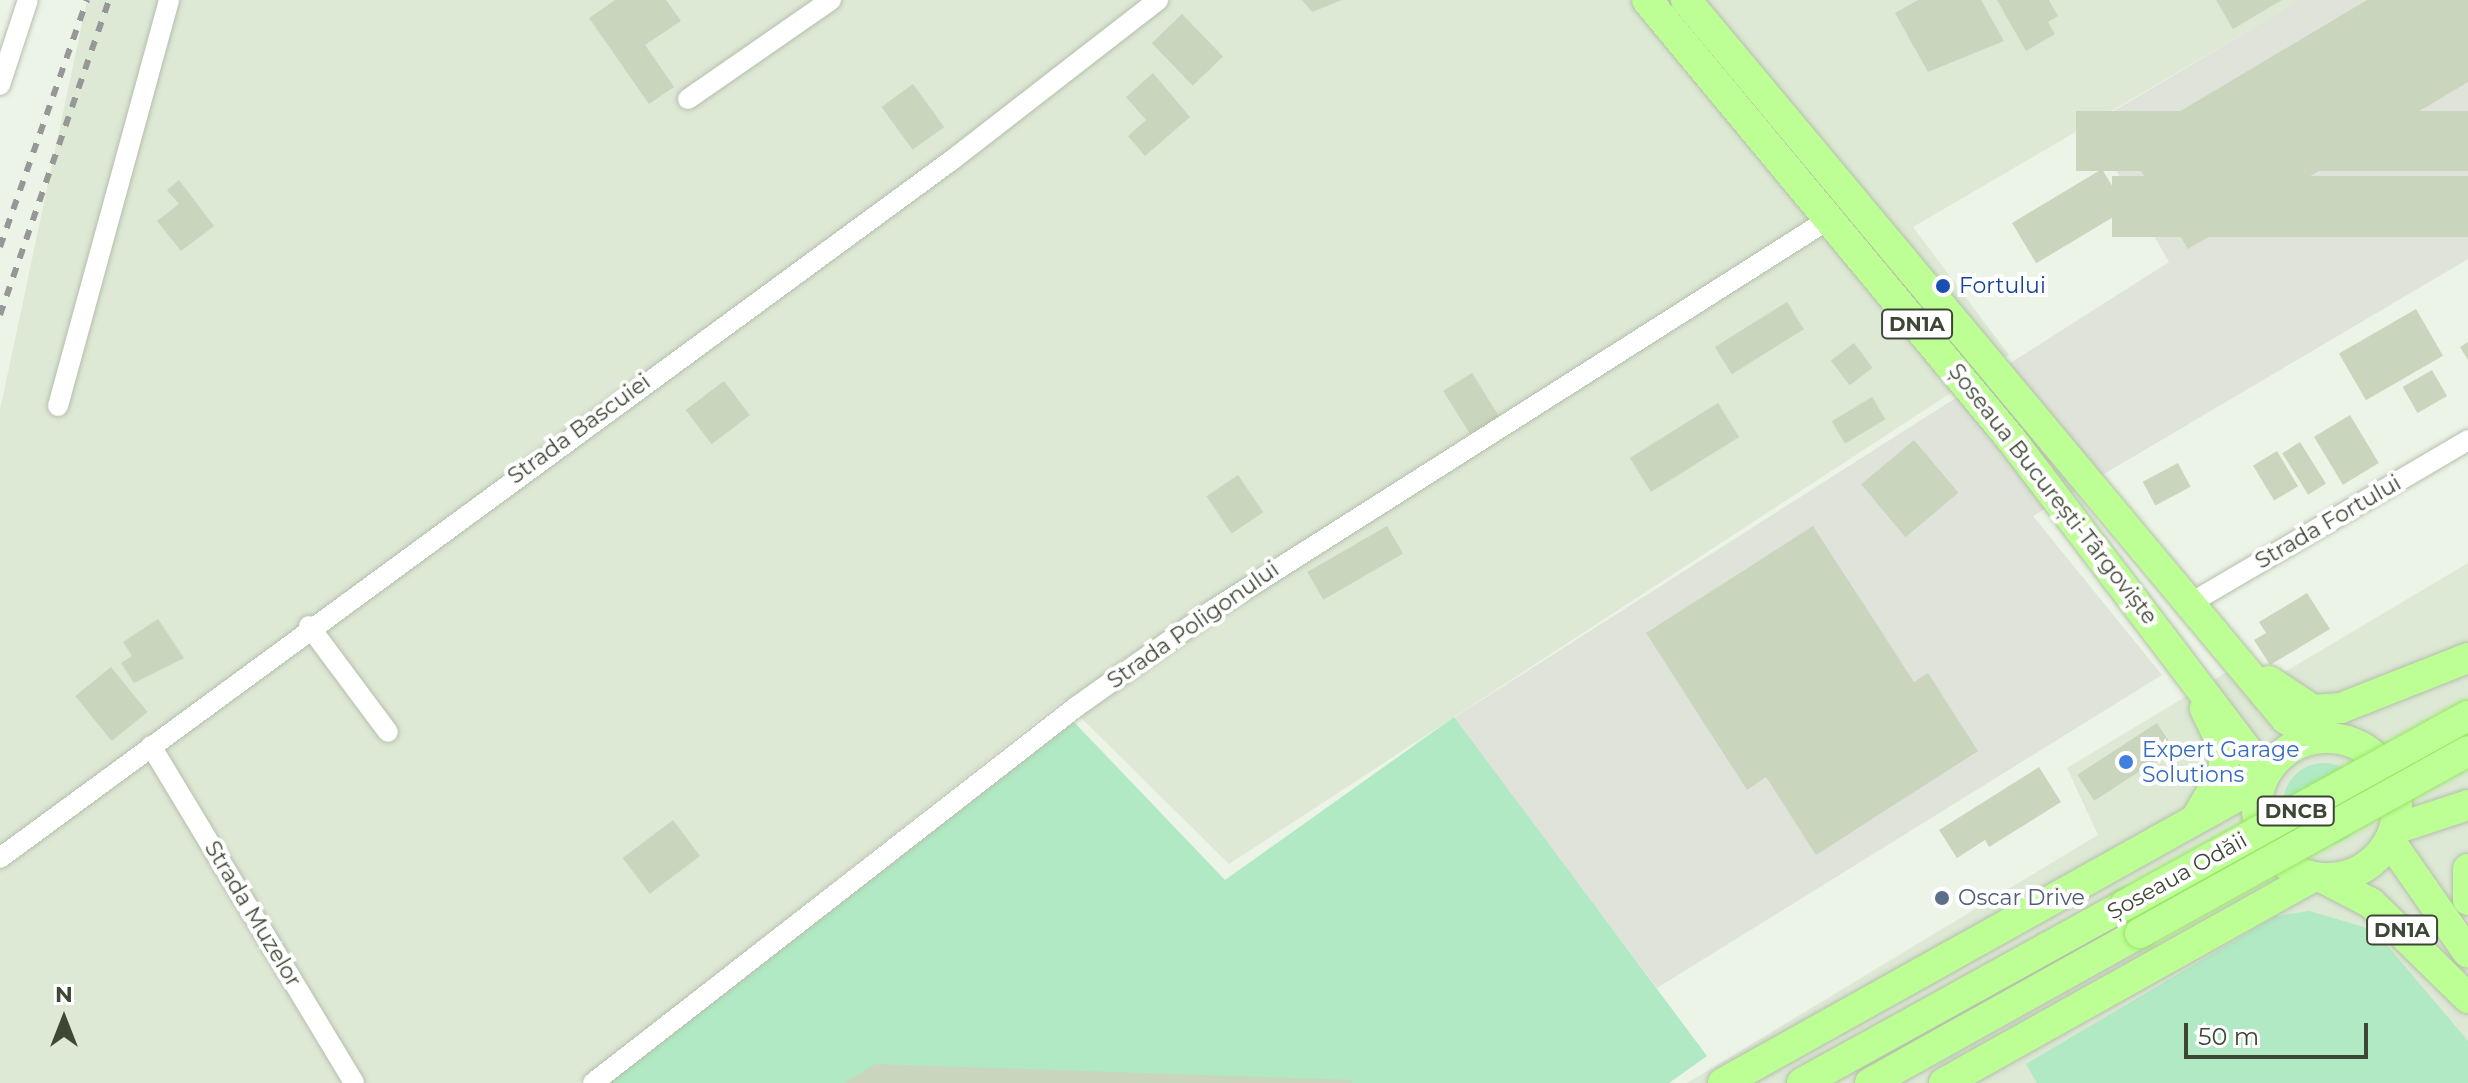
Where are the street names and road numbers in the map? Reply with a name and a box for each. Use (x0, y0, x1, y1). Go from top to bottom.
road number: DN1A (1881, 308, 1953, 340)
street label: Șoseaua București-Târgoviște (1943, 358, 2163, 630)
street label: Strada Bascuiei (503, 368, 655, 490)
street label: Strada Fortului (2250, 470, 2406, 574)
street label: Strada Poligonului (1102, 556, 1284, 694)
road number: DNCB (2256, 795, 2336, 827)
street label: Șoseaua Odăii (2103, 827, 2251, 925)
street label: Strada Muzelor (199, 836, 307, 992)
road number: DN1A (2366, 914, 2438, 946)

